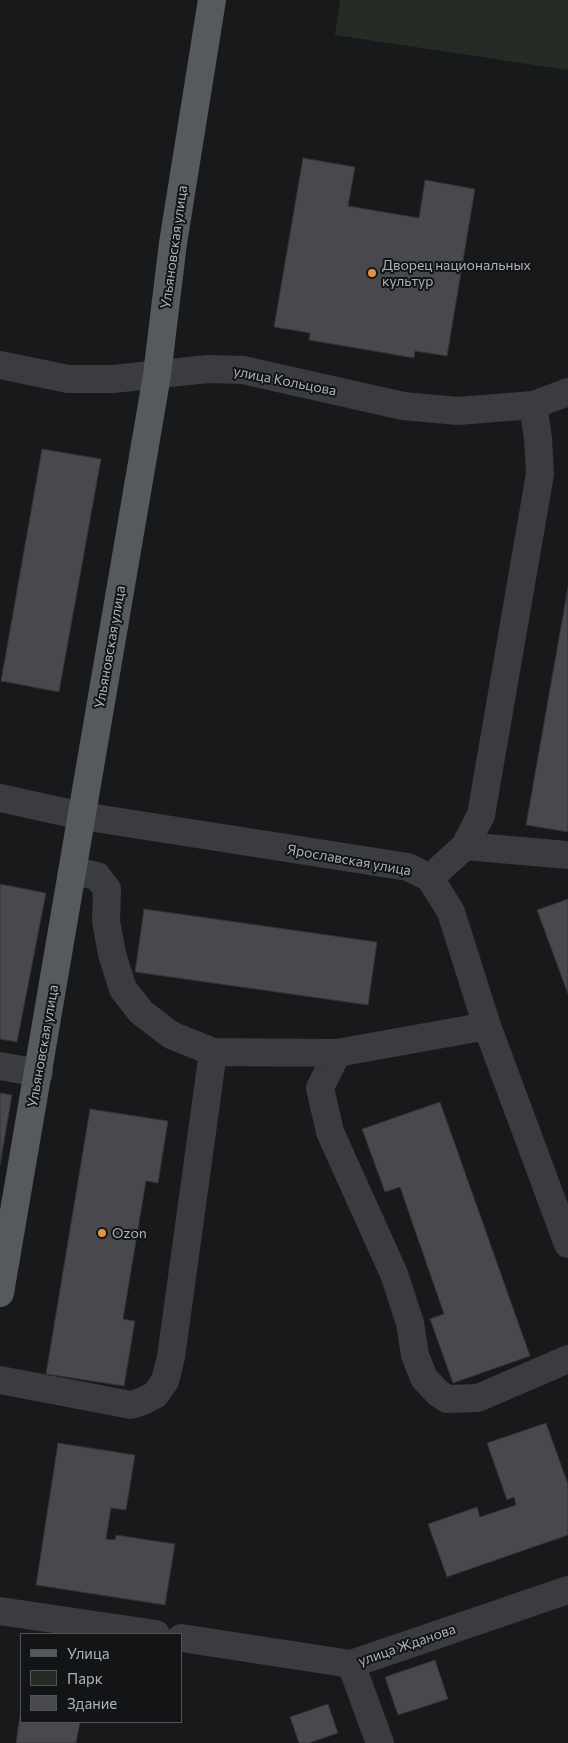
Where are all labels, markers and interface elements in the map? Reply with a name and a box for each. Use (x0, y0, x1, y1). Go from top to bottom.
street label: Ульяновская улица (157, 184, 191, 310)
place label: Дворец национальных культур (382, 257, 531, 290)
marker: Дворец национальных культур (366, 267, 378, 279)
street label: улица Кольцова (232, 363, 338, 399)
street label: Ульяновская улица (91, 584, 129, 710)
street label: Ярославская улица (286, 841, 412, 879)
street label: Ульяновская улица (24, 983, 62, 1109)
place label: Ozon (112, 1225, 147, 1241)
marker: Ozon (96, 1227, 108, 1239)
street label: улица Жданова (356, 1620, 458, 1670)
legend (20, 1633, 182, 1723)
text: Улица (67, 1644, 109, 1662)
text: Парк (67, 1669, 103, 1687)
text: Здание (67, 1694, 117, 1712)

